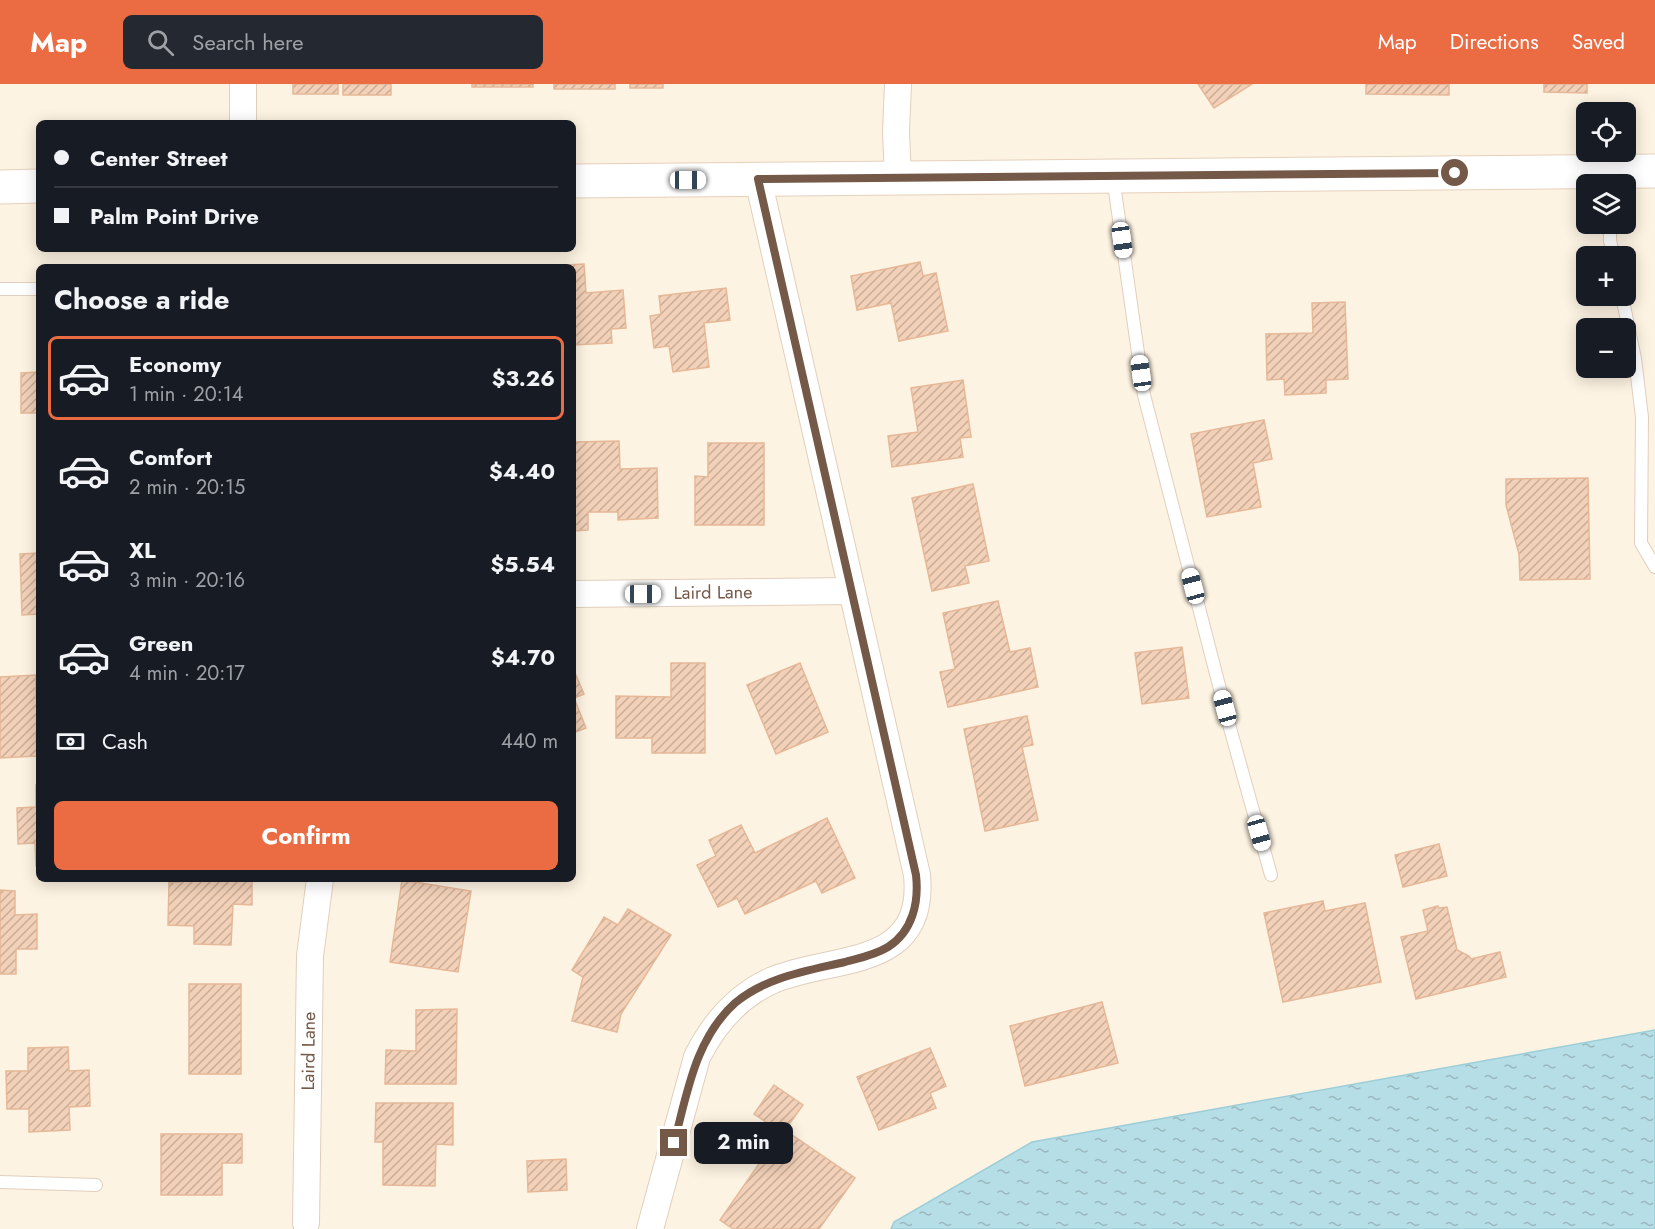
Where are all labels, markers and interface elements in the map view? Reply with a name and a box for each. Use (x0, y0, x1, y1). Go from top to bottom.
search box (123, 15, 543, 69)
text: Map (30, 22, 87, 63)
icon: search (144, 26, 177, 59)
text: Search here (192, 26, 304, 58)
text: Map (1378, 27, 1417, 57)
text: Directions (1450, 27, 1539, 57)
text: Saved (1572, 27, 1625, 57)
map controls (1576, 102, 1636, 378)
button: locate (1576, 102, 1636, 162)
text: Center Street (90, 142, 228, 174)
route start (1441, 159, 1468, 186)
car (670, 171, 706, 189)
button: layers (1576, 174, 1636, 234)
text: Palm Point Drive (90, 200, 259, 232)
car (1111, 221, 1133, 259)
button: + (1576, 246, 1636, 306)
text: Choose a ride (54, 280, 229, 319)
button: − (1576, 318, 1636, 378)
text: Economy (129, 348, 221, 380)
icon: car (57, 351, 111, 405)
car (1130, 354, 1152, 392)
text: $3.26 (492, 362, 555, 394)
text: 1 min · 20:14 (129, 380, 243, 409)
text: Comfort (129, 441, 212, 473)
icon: car (57, 444, 111, 498)
text: $4.40 (489, 455, 555, 487)
text: 2 min · 20:15 (129, 473, 245, 502)
text: XL (129, 534, 156, 566)
icon: car (57, 537, 111, 591)
text: $5.54 (490, 548, 555, 580)
text: 3 min · 20:16 (129, 566, 245, 595)
car (1180, 566, 1206, 606)
street label: Laird Lane (673, 579, 753, 606)
car (625, 585, 661, 603)
text: Green (129, 627, 193, 659)
icon: car (57, 630, 111, 684)
text: $4.70 (491, 641, 555, 673)
text: 4 min · 20:17 (129, 659, 245, 688)
car (1212, 688, 1238, 728)
icon: cash (54, 725, 87, 758)
text: Cash (102, 725, 148, 757)
text: 440 m (501, 727, 558, 756)
button: Confirm (54, 801, 558, 870)
car (1245, 813, 1273, 853)
street label: Laird Lane (295, 1011, 322, 1091)
callout: 2 min (695, 1122, 794, 1164)
text: 2 min (717, 1128, 770, 1157)
route end (660, 1129, 687, 1156)

